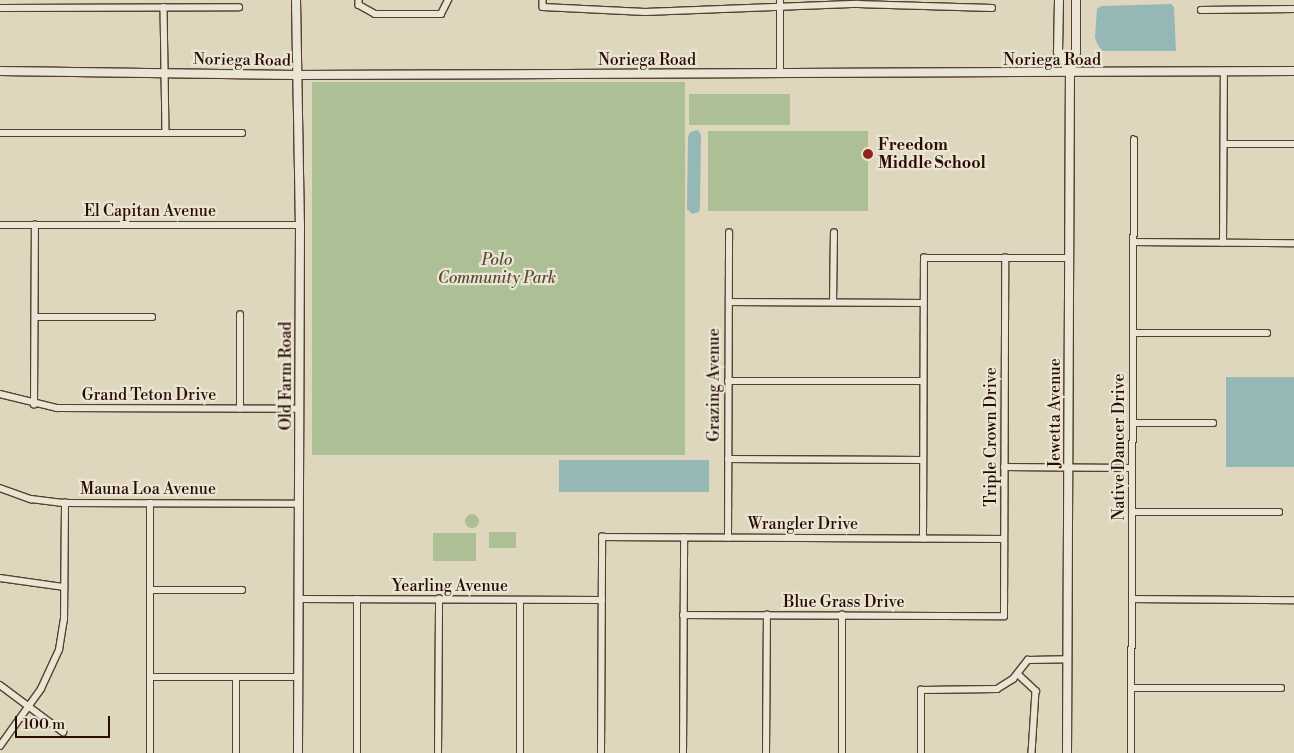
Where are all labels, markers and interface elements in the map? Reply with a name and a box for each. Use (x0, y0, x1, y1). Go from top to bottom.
street label: Noriega Road (193, 50, 291, 70)
street label: Noriega Road (598, 50, 696, 70)
street label: Noriega Road (1003, 50, 1101, 70)
place label: Freedom Middle School (878, 135, 986, 173)
marker: Freedom Middle School (862, 148, 874, 160)
street label: El Capitan Avenue (84, 201, 216, 221)
park label: Polo Community Park (438, 250, 556, 288)
street label: Old Farm Road (276, 322, 296, 430)
street label: Grazing Avenue (704, 328, 724, 442)
street label: Jewetta Avenue (1045, 358, 1065, 468)
street label: Triple Crown Drive (981, 367, 1001, 507)
street label: Native Dancer Drive (1109, 374, 1129, 520)
street label: Grand Teton Drive (82, 385, 216, 405)
street label: Mauna Loa Avenue (80, 479, 216, 499)
street label: Wrangler Drive (748, 514, 858, 534)
street label: Yearling Avenue (392, 576, 508, 596)
street label: Blue Grass Drive (783, 592, 905, 612)
scale bar (18, 706, 112, 738)
text: 100 m (23, 715, 65, 734)

